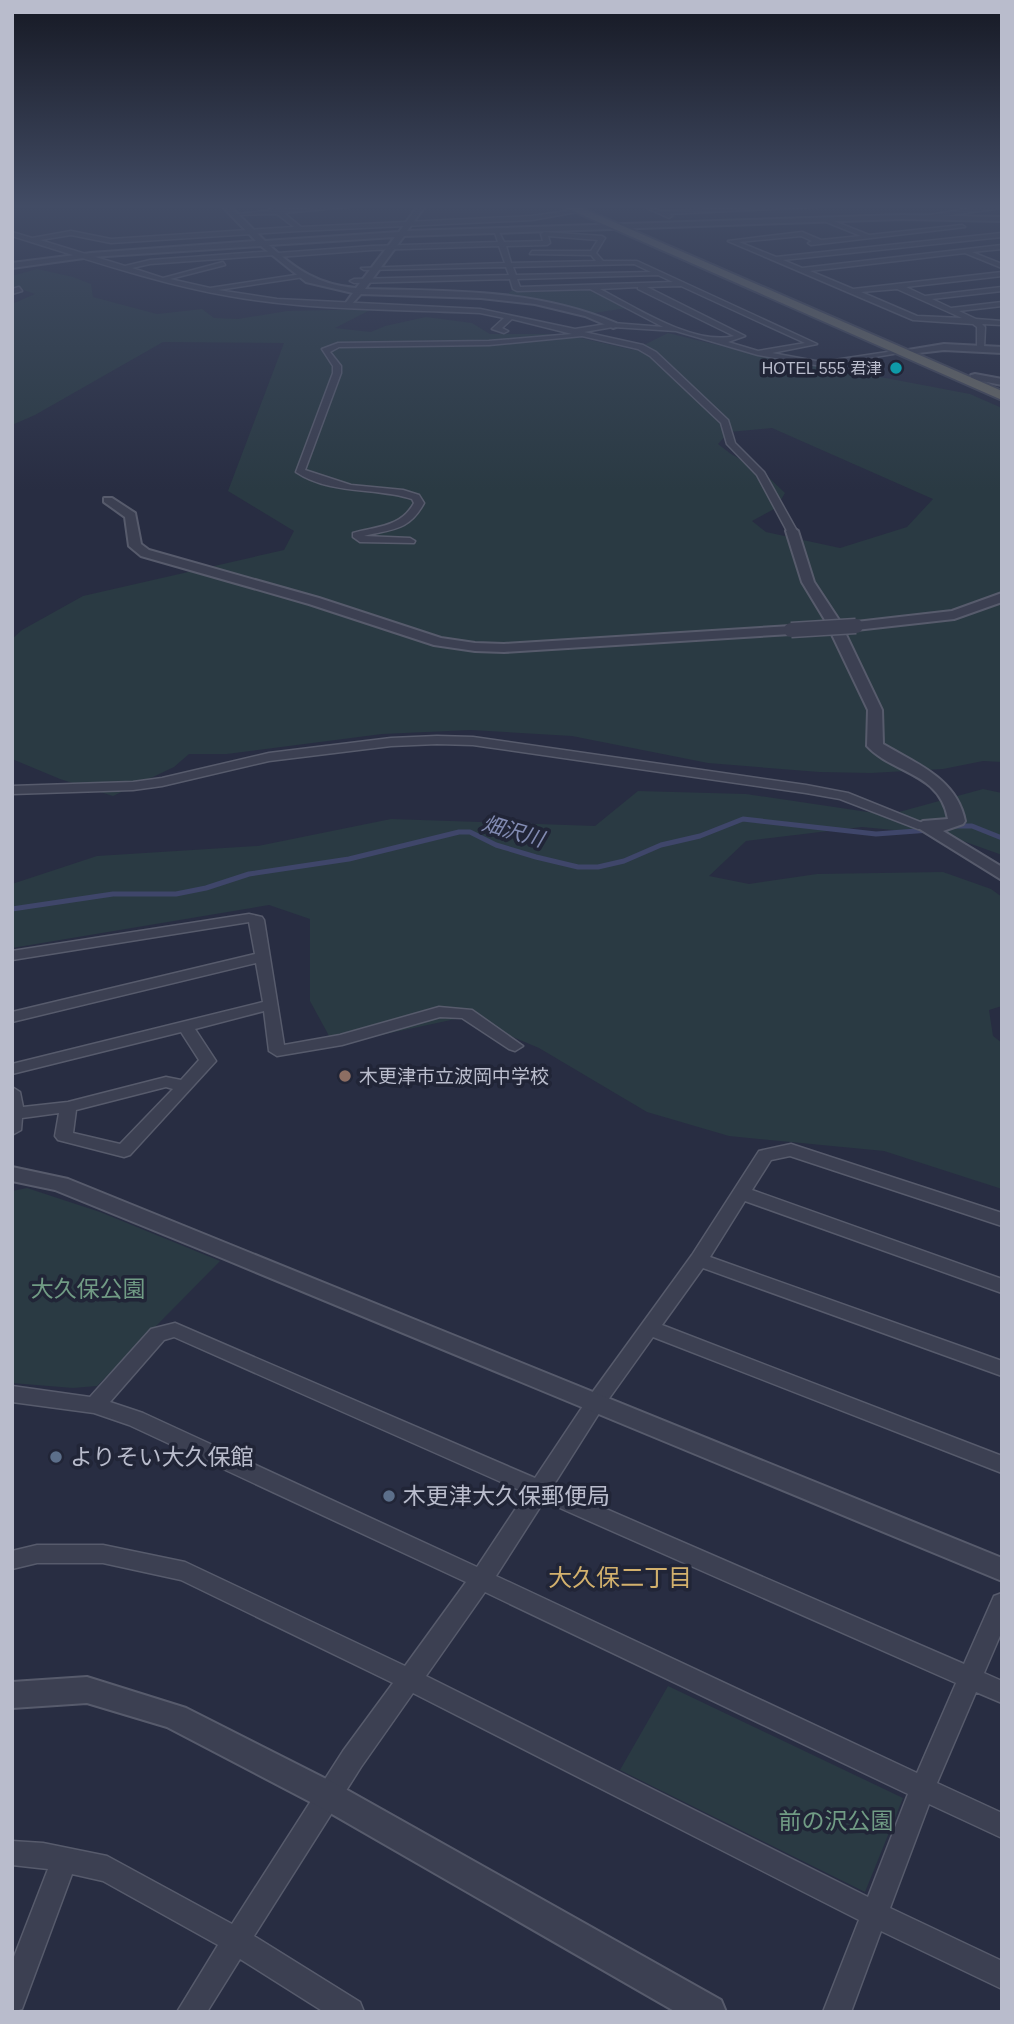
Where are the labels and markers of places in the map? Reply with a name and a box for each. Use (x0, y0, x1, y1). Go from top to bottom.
place label: HOTEL 555 君津 (762, 360, 882, 377)
marker: HOTEL 555 君津 (888, 360, 904, 376)
place label: 木更津市立波岡中学校 (359, 1066, 549, 1087)
marker: 木更津市立波岡中学校 (337, 1068, 353, 1084)
place label: よりそい大久保館 (70, 1444, 254, 1470)
marker: よりそい大久保館 (48, 1449, 64, 1465)
place label: 木更津大久保郵便局 (403, 1483, 610, 1509)
marker: 木更津大久保郵便局 (381, 1488, 397, 1504)

